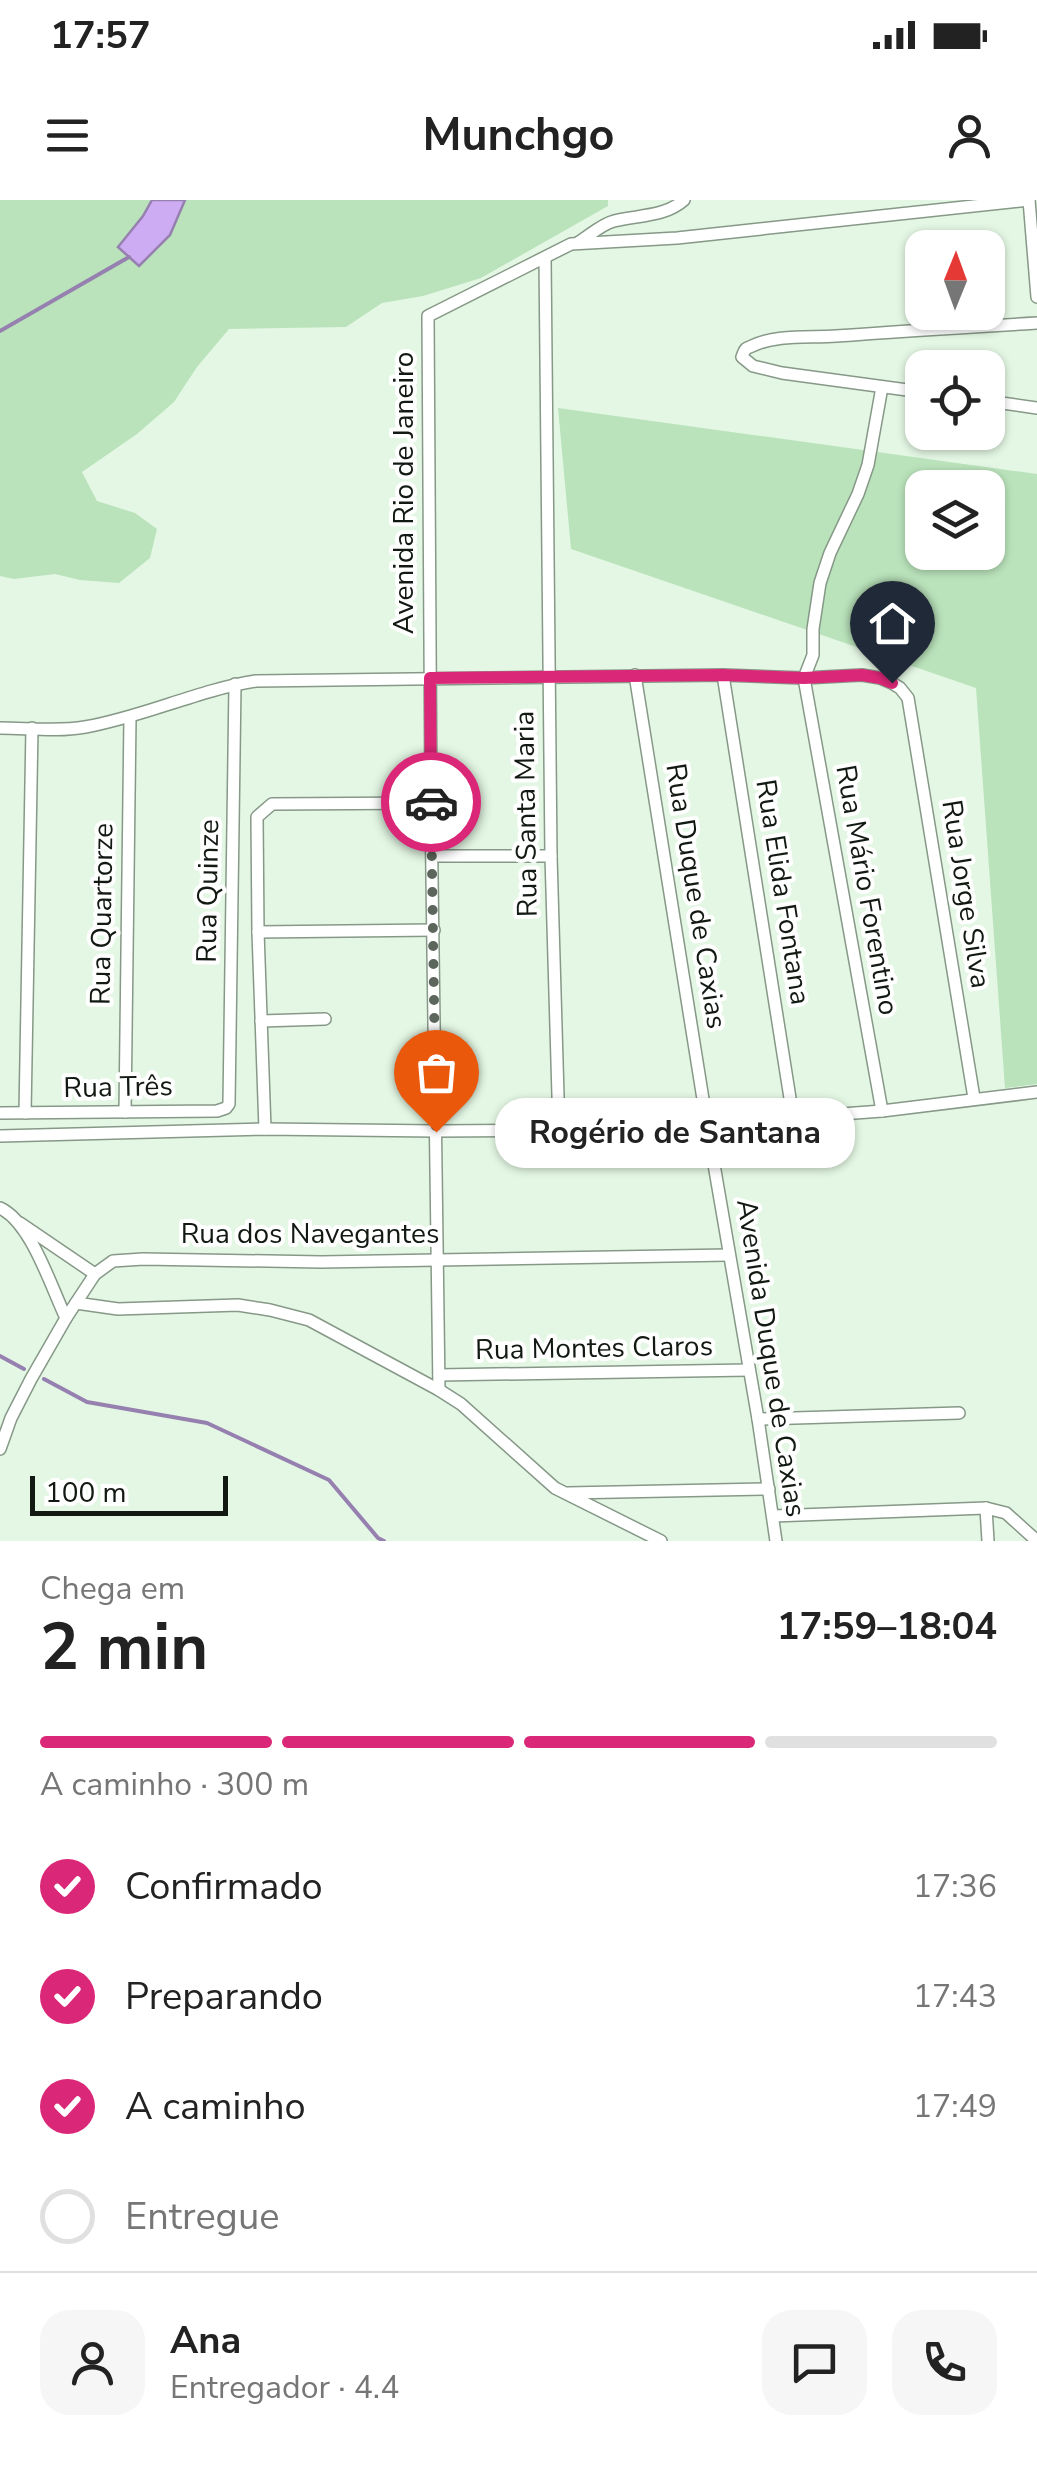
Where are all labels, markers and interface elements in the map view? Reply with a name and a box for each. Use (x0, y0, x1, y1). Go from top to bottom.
text: 17:57 (50, 10, 151, 61)
text: Munchgo (422, 105, 615, 166)
icon: menu (40, 108, 95, 163)
icon: person (942, 108, 997, 163)
north arrow (905, 230, 1005, 330)
map controls (905, 230, 1005, 570)
button: locate (905, 350, 1005, 450)
street label: Avenida Rio de Janeiro (385, 352, 423, 634)
button: layers (905, 470, 1005, 570)
pin (850, 581, 935, 684)
icon: home (865, 596, 920, 651)
street label: Rua Santa Maria (505, 710, 547, 918)
courier (381, 752, 481, 852)
street label: Rua Duque de Caxias (656, 761, 736, 1031)
street label: Rua Mário Forentino (826, 762, 908, 1018)
icon: car (404, 775, 459, 830)
street label: Rua Elida Fontana (746, 777, 820, 1007)
street label: Rua Jorge Silva (932, 797, 1000, 991)
street label: Rua Quinze (188, 819, 228, 963)
street label: Rua Quartorze (81, 823, 123, 1005)
pin (394, 1030, 479, 1133)
icon: bag (409, 1045, 464, 1100)
street label: Rua Três (63, 1067, 173, 1107)
callout: Rogério de Santana (496, 1097, 856, 1167)
text: Rogério de Santana (529, 1111, 821, 1154)
street label: Avenida Duque de Caxias (727, 1196, 815, 1520)
street label: Rua dos Navegantes (181, 1215, 439, 1253)
street label: Rua Montes Claros (475, 1327, 713, 1369)
scale bar (30, 1471, 228, 1516)
text: 100 m (45, 1474, 127, 1512)
text: Chega em (40, 1567, 185, 1610)
text: 17:59–18:04 (777, 1601, 997, 1652)
text: 2 min (40, 1603, 208, 1692)
text: A caminho · 300 m (40, 1763, 309, 1806)
icon: check (40, 1859, 95, 1914)
text: Confirmado (125, 1861, 323, 1912)
text: 17:36 (913, 1865, 997, 1908)
icon: check (40, 1969, 95, 2024)
text: Preparando (125, 1971, 323, 2022)
text: 17:43 (913, 1975, 997, 2018)
icon: check (40, 2079, 95, 2134)
text: A caminho (125, 2081, 306, 2132)
text: 17:49 (913, 2085, 997, 2128)
text: Entregue (125, 2191, 279, 2242)
button: person (40, 2310, 145, 2415)
button: chat (762, 2310, 867, 2415)
button: phone (892, 2310, 997, 2415)
text: Ana (170, 2315, 241, 2366)
text: Entregador · 4.4 (170, 2366, 399, 2409)

